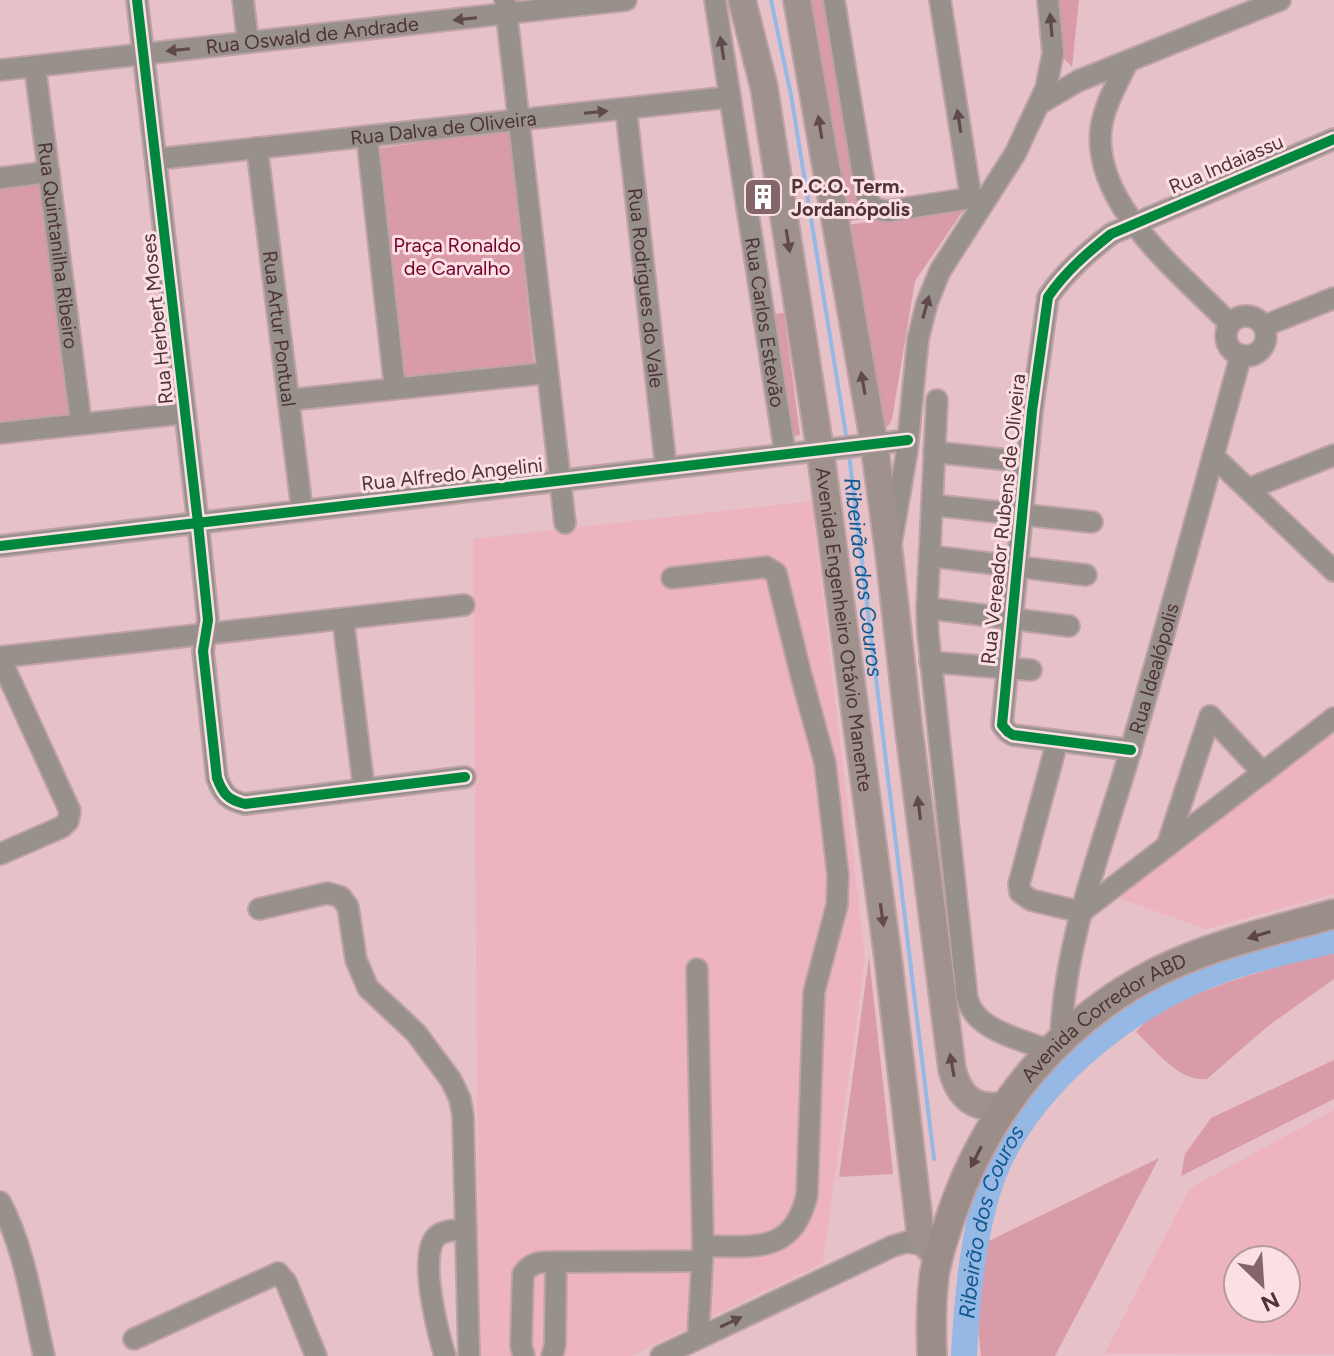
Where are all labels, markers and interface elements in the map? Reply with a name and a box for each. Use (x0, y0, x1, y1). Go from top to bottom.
street label: Rua Oswald de Andrade (204, 11, 420, 59)
one-way arrow (452, 12, 477, 25)
one-way arrow (1044, 12, 1057, 37)
one-way arrow (716, 36, 728, 61)
one-way arrow (166, 43, 191, 56)
one-way arrow (584, 105, 609, 118)
street label: Rua Dalva de Oliveira (349, 106, 538, 150)
one-way arrow (952, 108, 965, 133)
one-way arrow (813, 114, 826, 139)
street label: Rua Indaiassu (1165, 129, 1287, 199)
street label: Rua Quintanilha Ribeiro (33, 141, 83, 350)
place label: P.C.O. Term. Jordanópolis (791, 174, 910, 221)
building icon: P.C.O. Term. Jordanópolis (742, 176, 784, 218)
street label: Rua Rodrigues do Vale (623, 187, 669, 389)
one-way arrow (782, 229, 795, 254)
street label: Rua Herbert Moses (136, 232, 178, 406)
park label: Praça Ronaldo de Carvalho (393, 233, 521, 280)
street label: Rua Carlos Estevão (740, 235, 790, 409)
street label: Rua Artur Pontual (258, 249, 301, 408)
one-way arrow (920, 295, 933, 319)
one-way arrow (857, 371, 869, 396)
street label: Rua Vereador Rubens de Oliveira (976, 372, 1030, 666)
street label: Rua Alfredo Angelini (360, 453, 544, 495)
street label: Avenida Engenheiro Otávio Manente (811, 465, 878, 793)
water label: Ribeirão dos Couros (838, 476, 889, 678)
street label: Rua Idealópolis (1124, 600, 1184, 737)
one-way arrow (912, 795, 925, 820)
one-way arrow (876, 903, 889, 928)
one-way arrow (1247, 929, 1271, 942)
street label: Avenida Corredor ABD (1016, 948, 1190, 1087)
one-way arrow (945, 1053, 958, 1078)
water label: Ribeirão dos Couros (953, 1120, 1030, 1320)
one-way arrow (969, 1145, 983, 1168)
north arrow (1222, 1244, 1302, 1324)
text: N (1257, 1286, 1284, 1318)
one-way arrow (720, 1315, 743, 1329)

